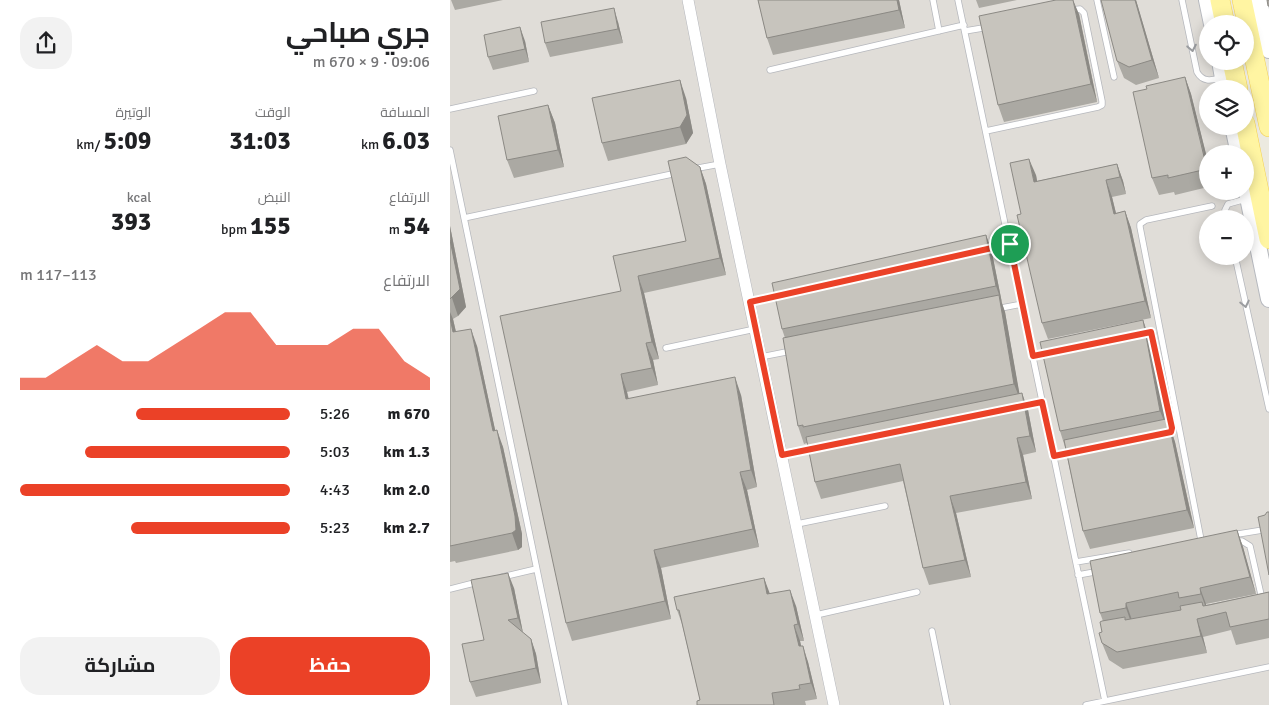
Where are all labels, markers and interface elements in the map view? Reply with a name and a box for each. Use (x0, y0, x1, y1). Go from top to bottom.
map controls (1199, 15, 1254, 265)
button: locate (1199, 15, 1254, 70)
text: جري صباحي (286, 16, 430, 50)
button: share (20, 17, 72, 69)
one-way arrow (1186, 43, 1196, 52)
text: 09:06 · 9 × 670 m (313, 52, 430, 72)
button: layers (1199, 80, 1254, 135)
text: الوتيرة (115, 104, 151, 121)
text: الوقت (255, 104, 291, 121)
text: المسافة (380, 104, 430, 121)
text: 5:09 (103, 125, 151, 156)
text: 31:03 (229, 125, 291, 156)
text: 6.03 (382, 125, 430, 156)
text: /km (76, 136, 103, 153)
text: km (361, 136, 382, 153)
button: + (1199, 145, 1254, 200)
text: kcal (127, 189, 151, 206)
text: النبض (258, 189, 291, 206)
text: الارتفاع (389, 189, 430, 206)
text: 393 (111, 206, 151, 237)
text: 155 (250, 210, 291, 241)
text: 54 (403, 210, 430, 241)
button: − (1199, 210, 1254, 265)
text: bpm (221, 221, 250, 238)
text: m (389, 221, 403, 238)
pin (989, 223, 1031, 265)
icon: arrive (996, 230, 1024, 258)
text: 113–117 m (20, 265, 97, 285)
text: الارتفاع (383, 271, 430, 291)
one-way arrow (1239, 299, 1250, 308)
text: 5:26 (320, 404, 350, 424)
text: 670 m (388, 404, 430, 424)
text: 5:03 (320, 442, 350, 462)
text: 1.3 km (383, 442, 430, 462)
text: 4:43 (320, 480, 350, 500)
text: 2.0 km (383, 480, 430, 500)
text: 5:23 (320, 518, 350, 538)
text: 2.7 km (383, 518, 430, 538)
button: مشاركة (20, 637, 220, 695)
button: حفظ (230, 637, 430, 695)

